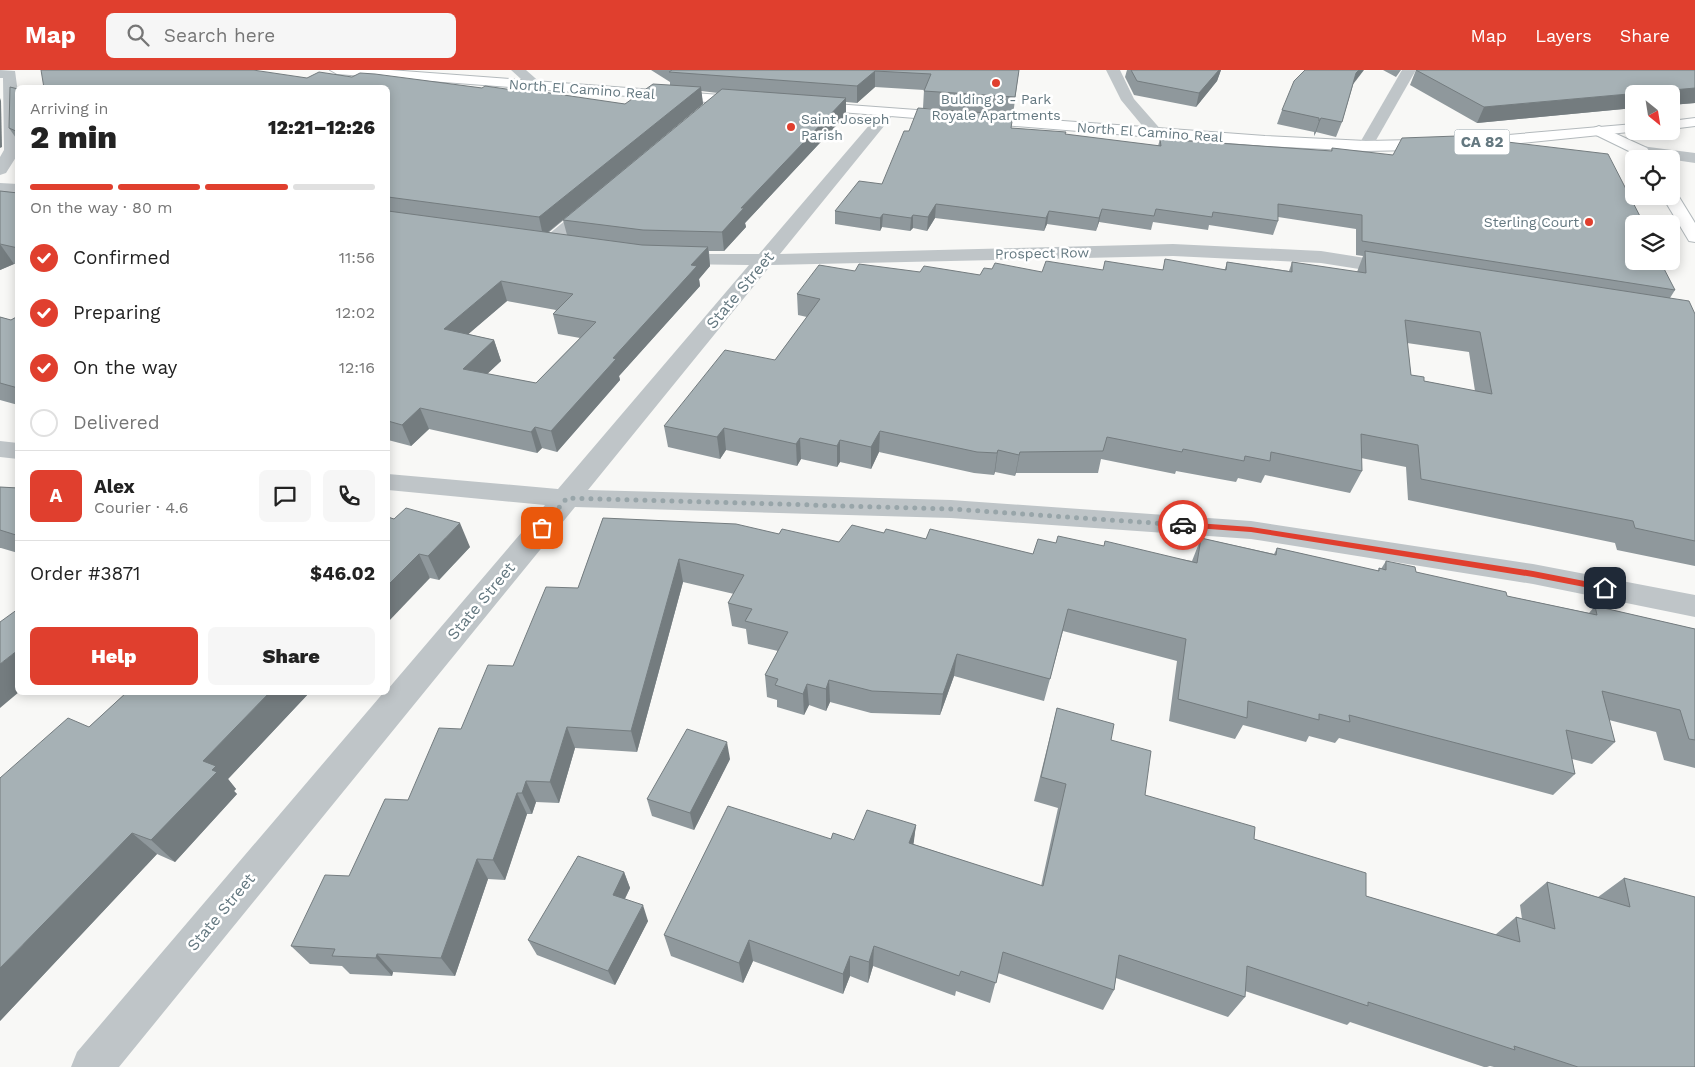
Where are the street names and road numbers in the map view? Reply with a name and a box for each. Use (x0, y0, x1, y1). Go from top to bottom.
street label: North El Camino Real (508, 76, 656, 102)
street label: North El Camino Real (1076, 119, 1224, 145)
road number: CA 82 (1454, 130, 1510, 154)
street label: Prospect Row (995, 244, 1089, 262)
street label: State Street (702, 247, 778, 333)
street label: State Street (443, 558, 519, 644)
street label: State Street (183, 869, 259, 955)

